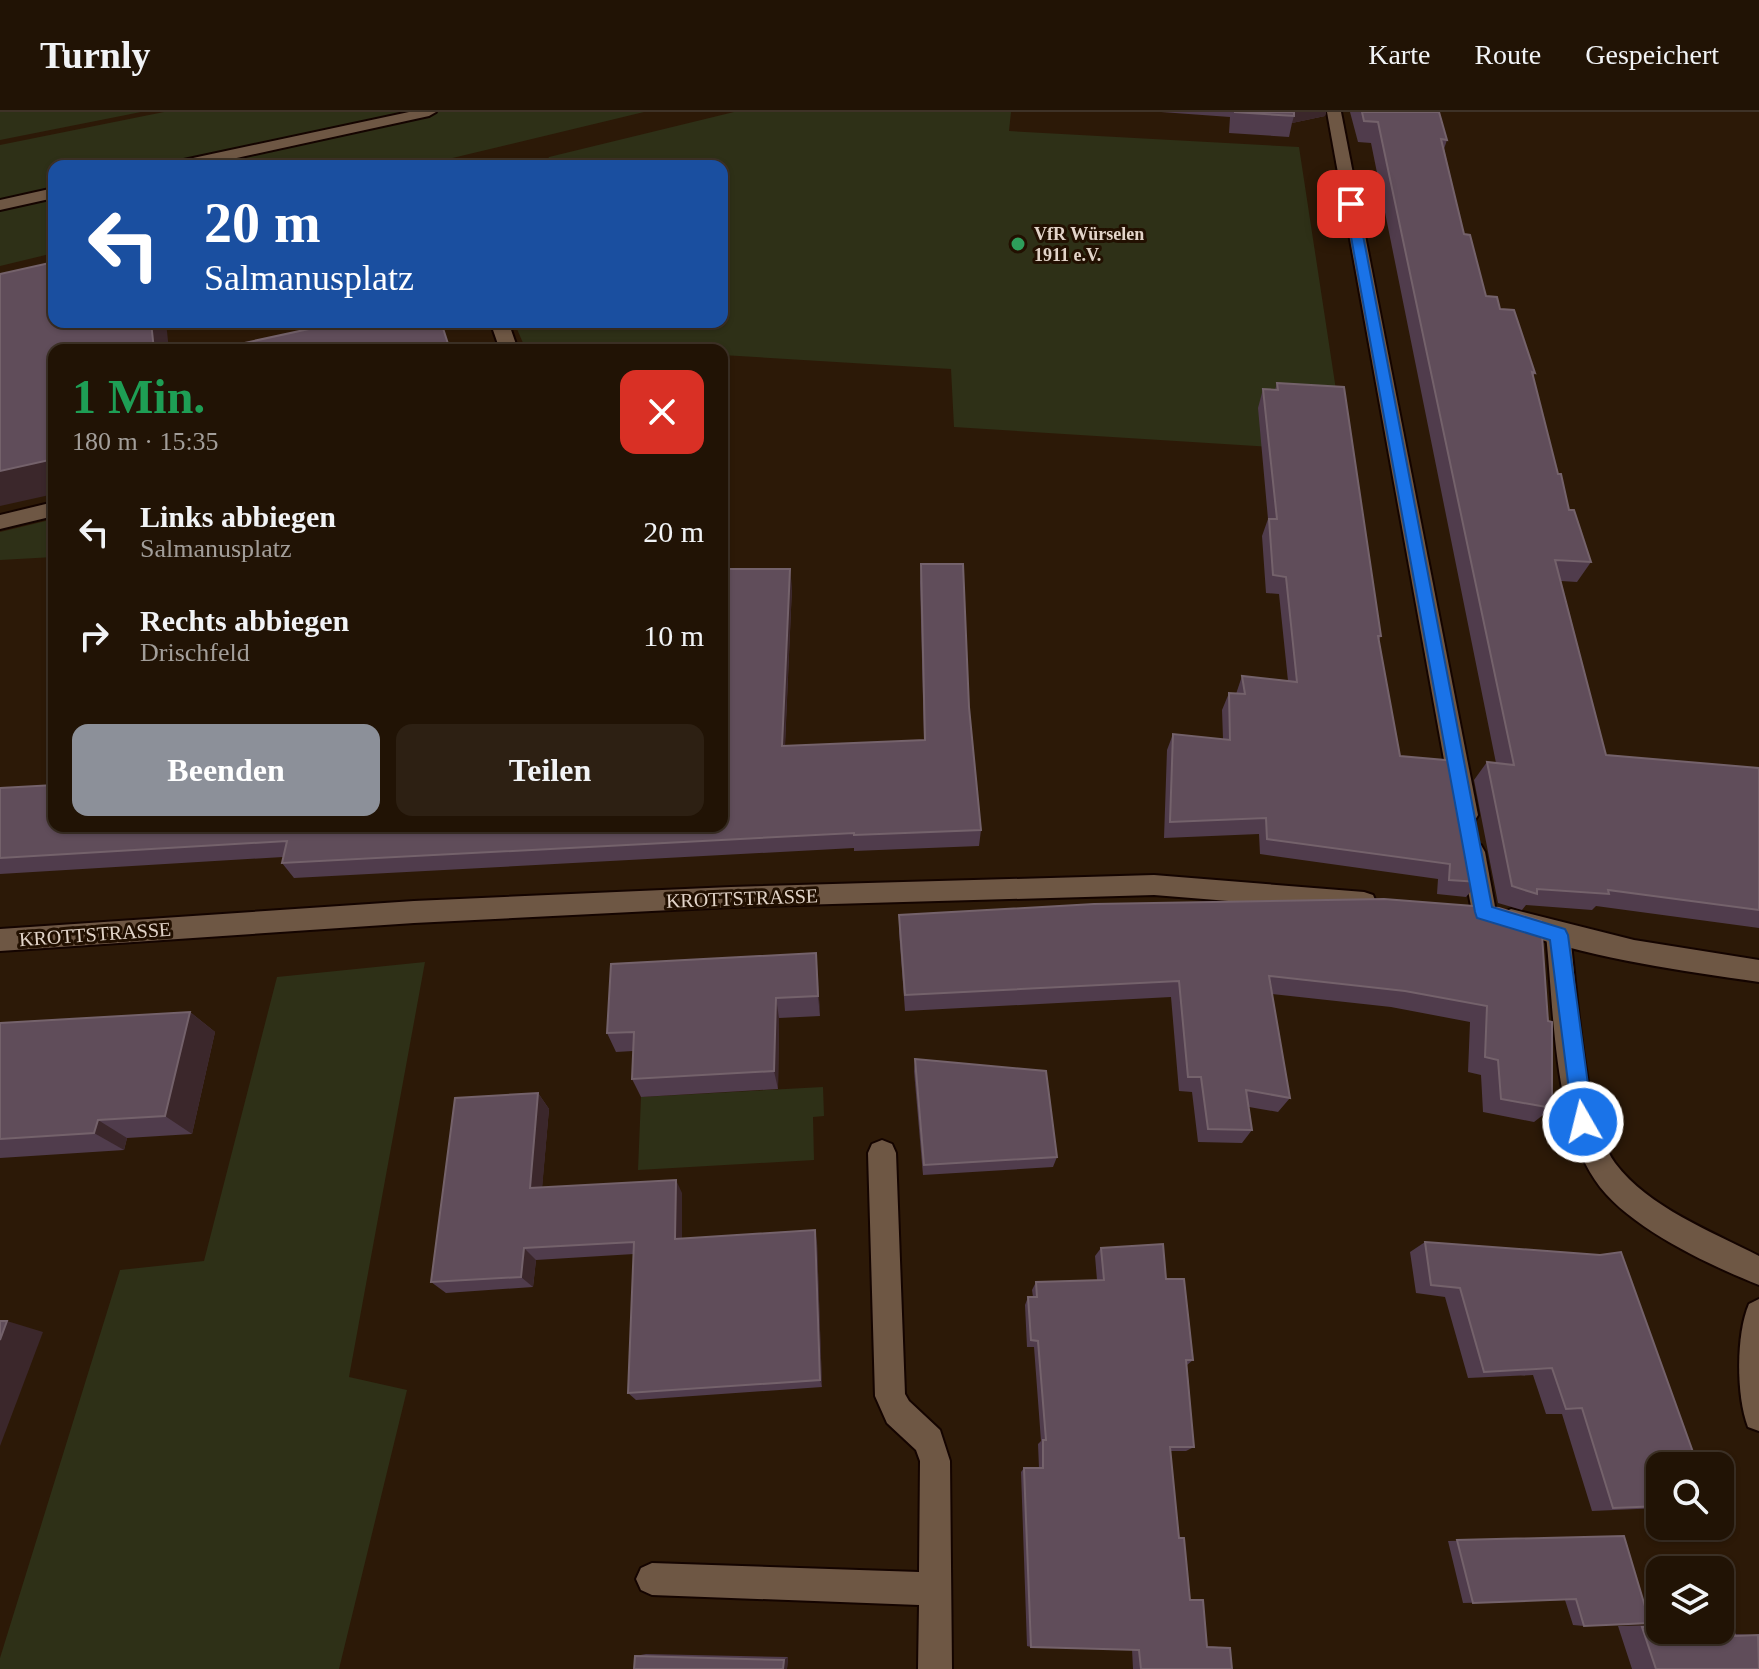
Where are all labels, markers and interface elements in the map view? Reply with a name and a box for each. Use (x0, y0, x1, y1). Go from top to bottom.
text: Turnly (40, 34, 151, 76)
text: Karte (1368, 39, 1430, 70)
text: Route (1474, 39, 1541, 70)
text: Gespeichert (1585, 39, 1719, 70)
pin (1317, 170, 1385, 238)
icon: arrive (1329, 182, 1373, 226)
icon: left (72, 192, 176, 296)
text: 20 m (204, 192, 321, 254)
place label: VfR Würselen 1911 e.V. (1034, 224, 1144, 265)
marker: VfR Würselen 1911 e.V. (1009, 235, 1027, 253)
text: Salmanusplatz (204, 258, 414, 298)
text: 1 Min. (72, 370, 205, 423)
button: close (620, 370, 704, 454)
text: 180 m · 15:35 (72, 427, 219, 456)
text: Links abbiegen (140, 500, 336, 533)
icon: left (72, 510, 116, 554)
text: 20 m (643, 515, 704, 548)
text: Salmanusplatz (140, 534, 292, 563)
text: Rechts abbiegen (140, 604, 349, 637)
icon: right (72, 614, 116, 658)
text: 10 m (643, 619, 704, 652)
text: Drischfeld (140, 638, 250, 667)
button: Beenden (72, 724, 380, 816)
button: Teilen (396, 724, 704, 816)
street label: KROTTSTRASSE (666, 884, 818, 912)
street label: KROTTSTRASSE (18, 918, 172, 950)
position arrow (1541, 1080, 1625, 1164)
map controls (1646, 1452, 1734, 1644)
button: search (1646, 1452, 1734, 1540)
button: layers (1646, 1556, 1734, 1644)

